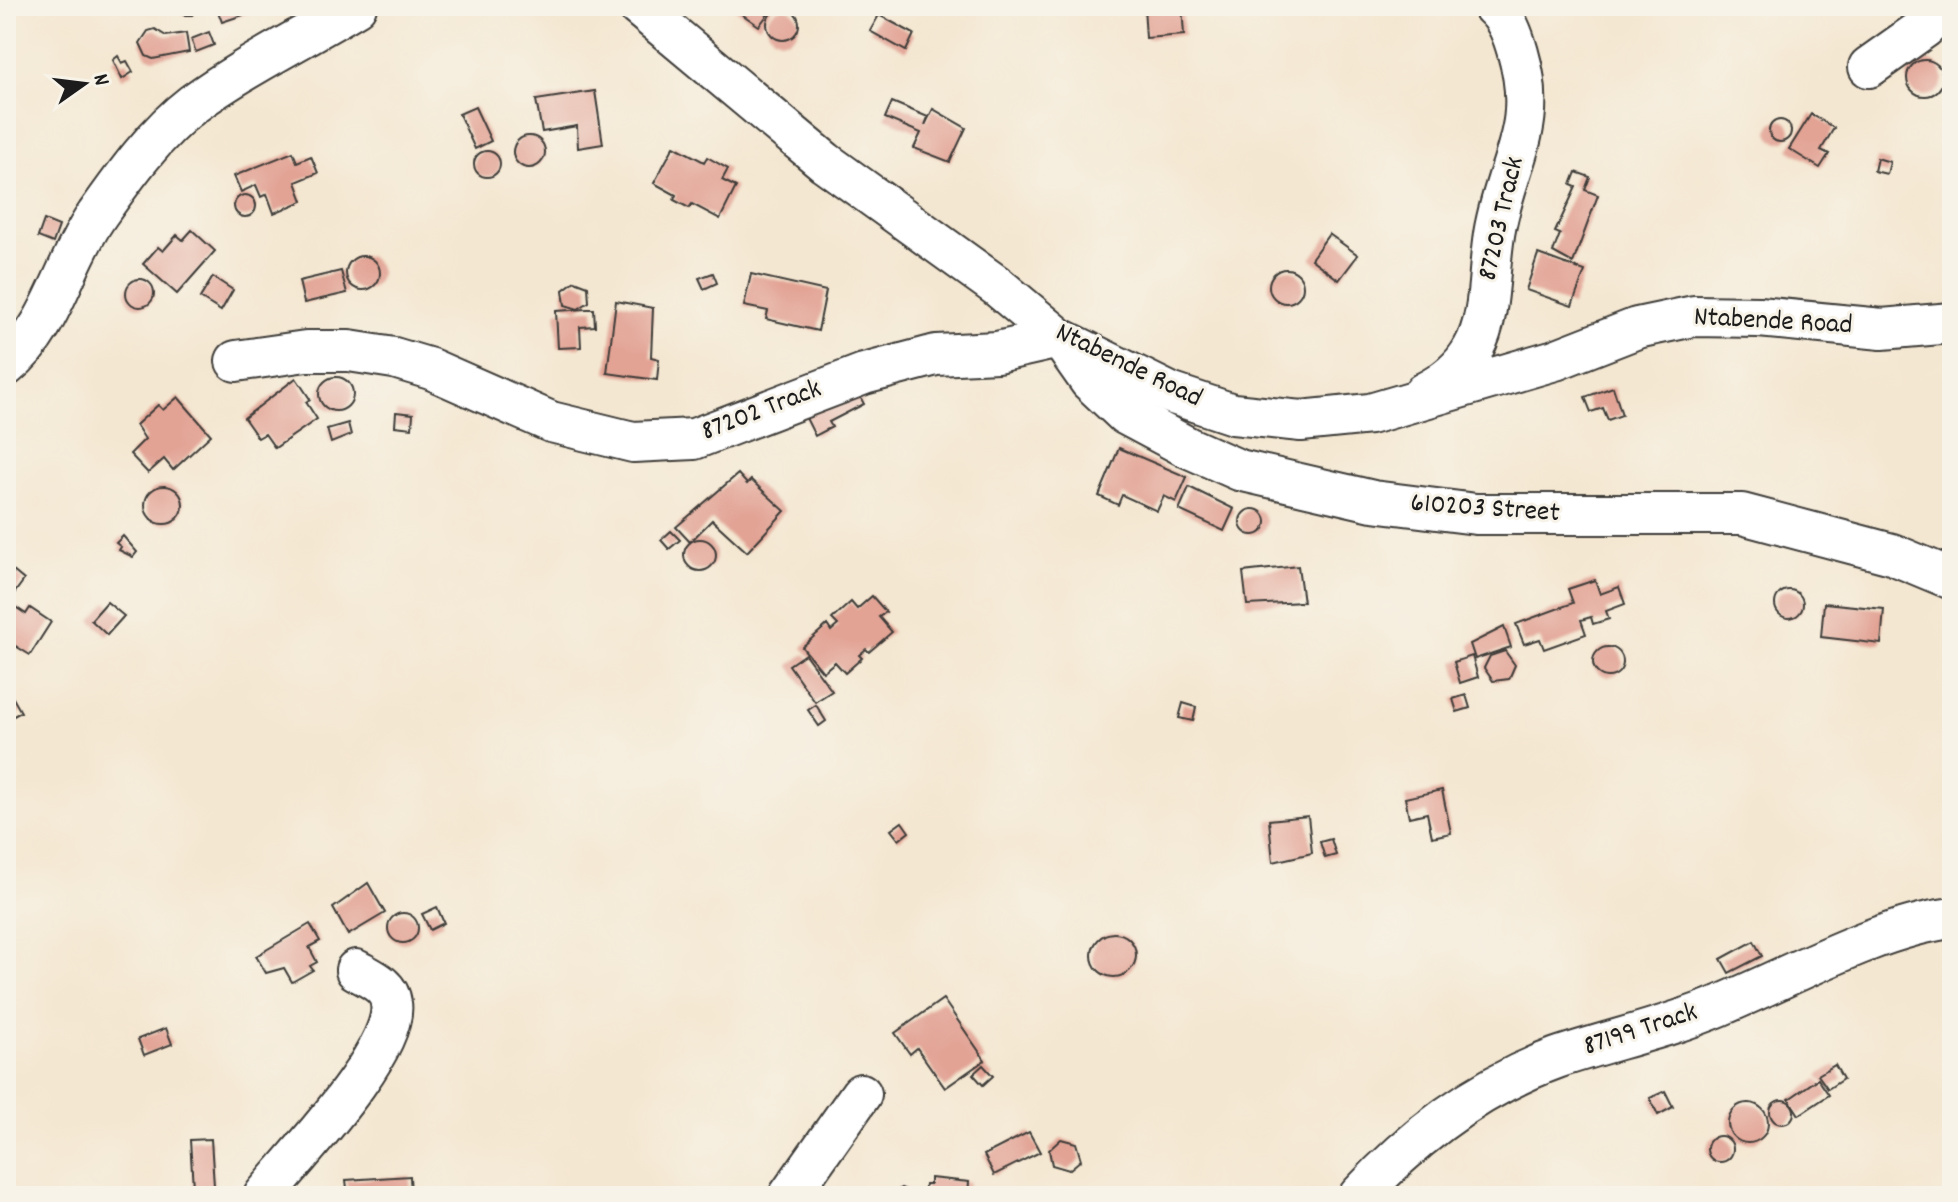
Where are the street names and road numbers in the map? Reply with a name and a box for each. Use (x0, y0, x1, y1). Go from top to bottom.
street label: 87203 Track (1469, 153, 1537, 285)
street label: Ntabende Road (1693, 299, 1853, 347)
street label: Ntabende Road (1048, 314, 1208, 420)
street label: 87202 Track (696, 371, 828, 453)
street label: 610203 Street (1409, 485, 1561, 535)
street label: 87199 Track (1579, 994, 1703, 1068)

